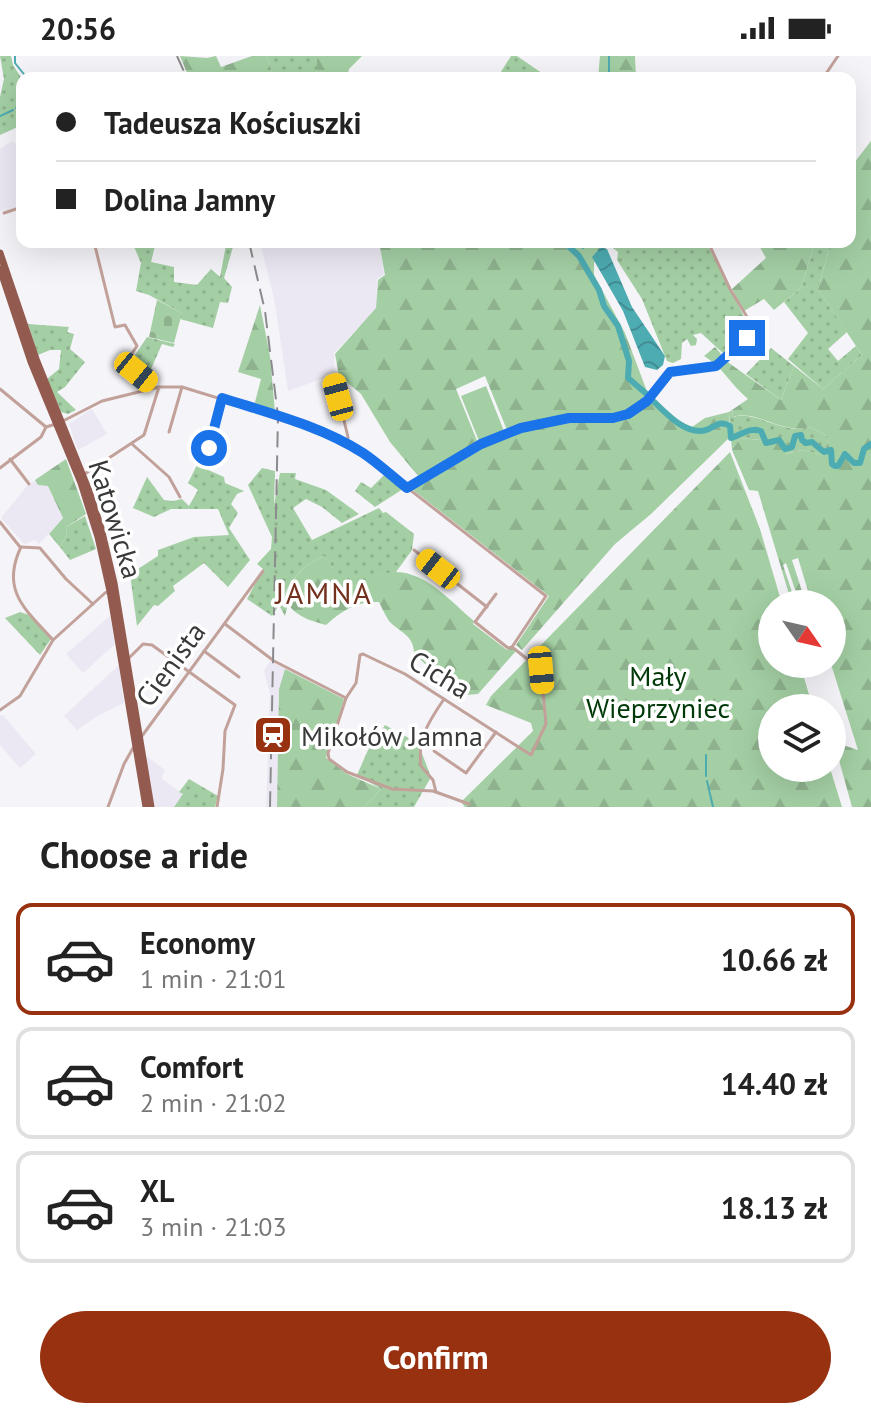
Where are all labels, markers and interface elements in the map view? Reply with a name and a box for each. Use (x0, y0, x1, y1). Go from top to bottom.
text: 20:56 (40, 9, 116, 48)
text: Tadeusza Kościuszki (104, 103, 362, 142)
text: Dolina Jamny (104, 180, 275, 219)
route end (729, 320, 765, 356)
car (110, 348, 162, 396)
car (320, 371, 356, 423)
route start (191, 430, 227, 466)
street label: Katowicka (80, 455, 152, 583)
car (412, 545, 464, 593)
district label: JAMNA (273, 573, 373, 612)
north arrow (758, 590, 846, 678)
map controls (758, 590, 846, 782)
street label: Cienista (127, 614, 213, 714)
street label: Cicha (402, 641, 478, 707)
car (527, 645, 555, 695)
park label: Mały Wieprzyniec (586, 657, 730, 726)
button: layers (758, 694, 846, 782)
station icon: Mikołów Jamna (252, 714, 294, 756)
place label: Mikołów Jamna (301, 717, 483, 754)
text: Choose a ride (40, 831, 248, 878)
icon: car (44, 923, 116, 995)
text: Economy (140, 923, 255, 962)
text: 10.66 zł (721, 940, 827, 979)
text: 1 min · 21:01 (140, 962, 287, 995)
icon: car (44, 1047, 116, 1119)
text: Comfort (140, 1047, 243, 1086)
text: 14.40 zł (721, 1064, 827, 1103)
text: 2 min · 21:02 (140, 1086, 287, 1119)
icon: car (44, 1171, 116, 1243)
text: XL (140, 1171, 174, 1210)
text: 18.13 zł (721, 1188, 827, 1227)
text: 3 min · 21:03 (140, 1210, 287, 1243)
button: Confirm (40, 1311, 831, 1403)

